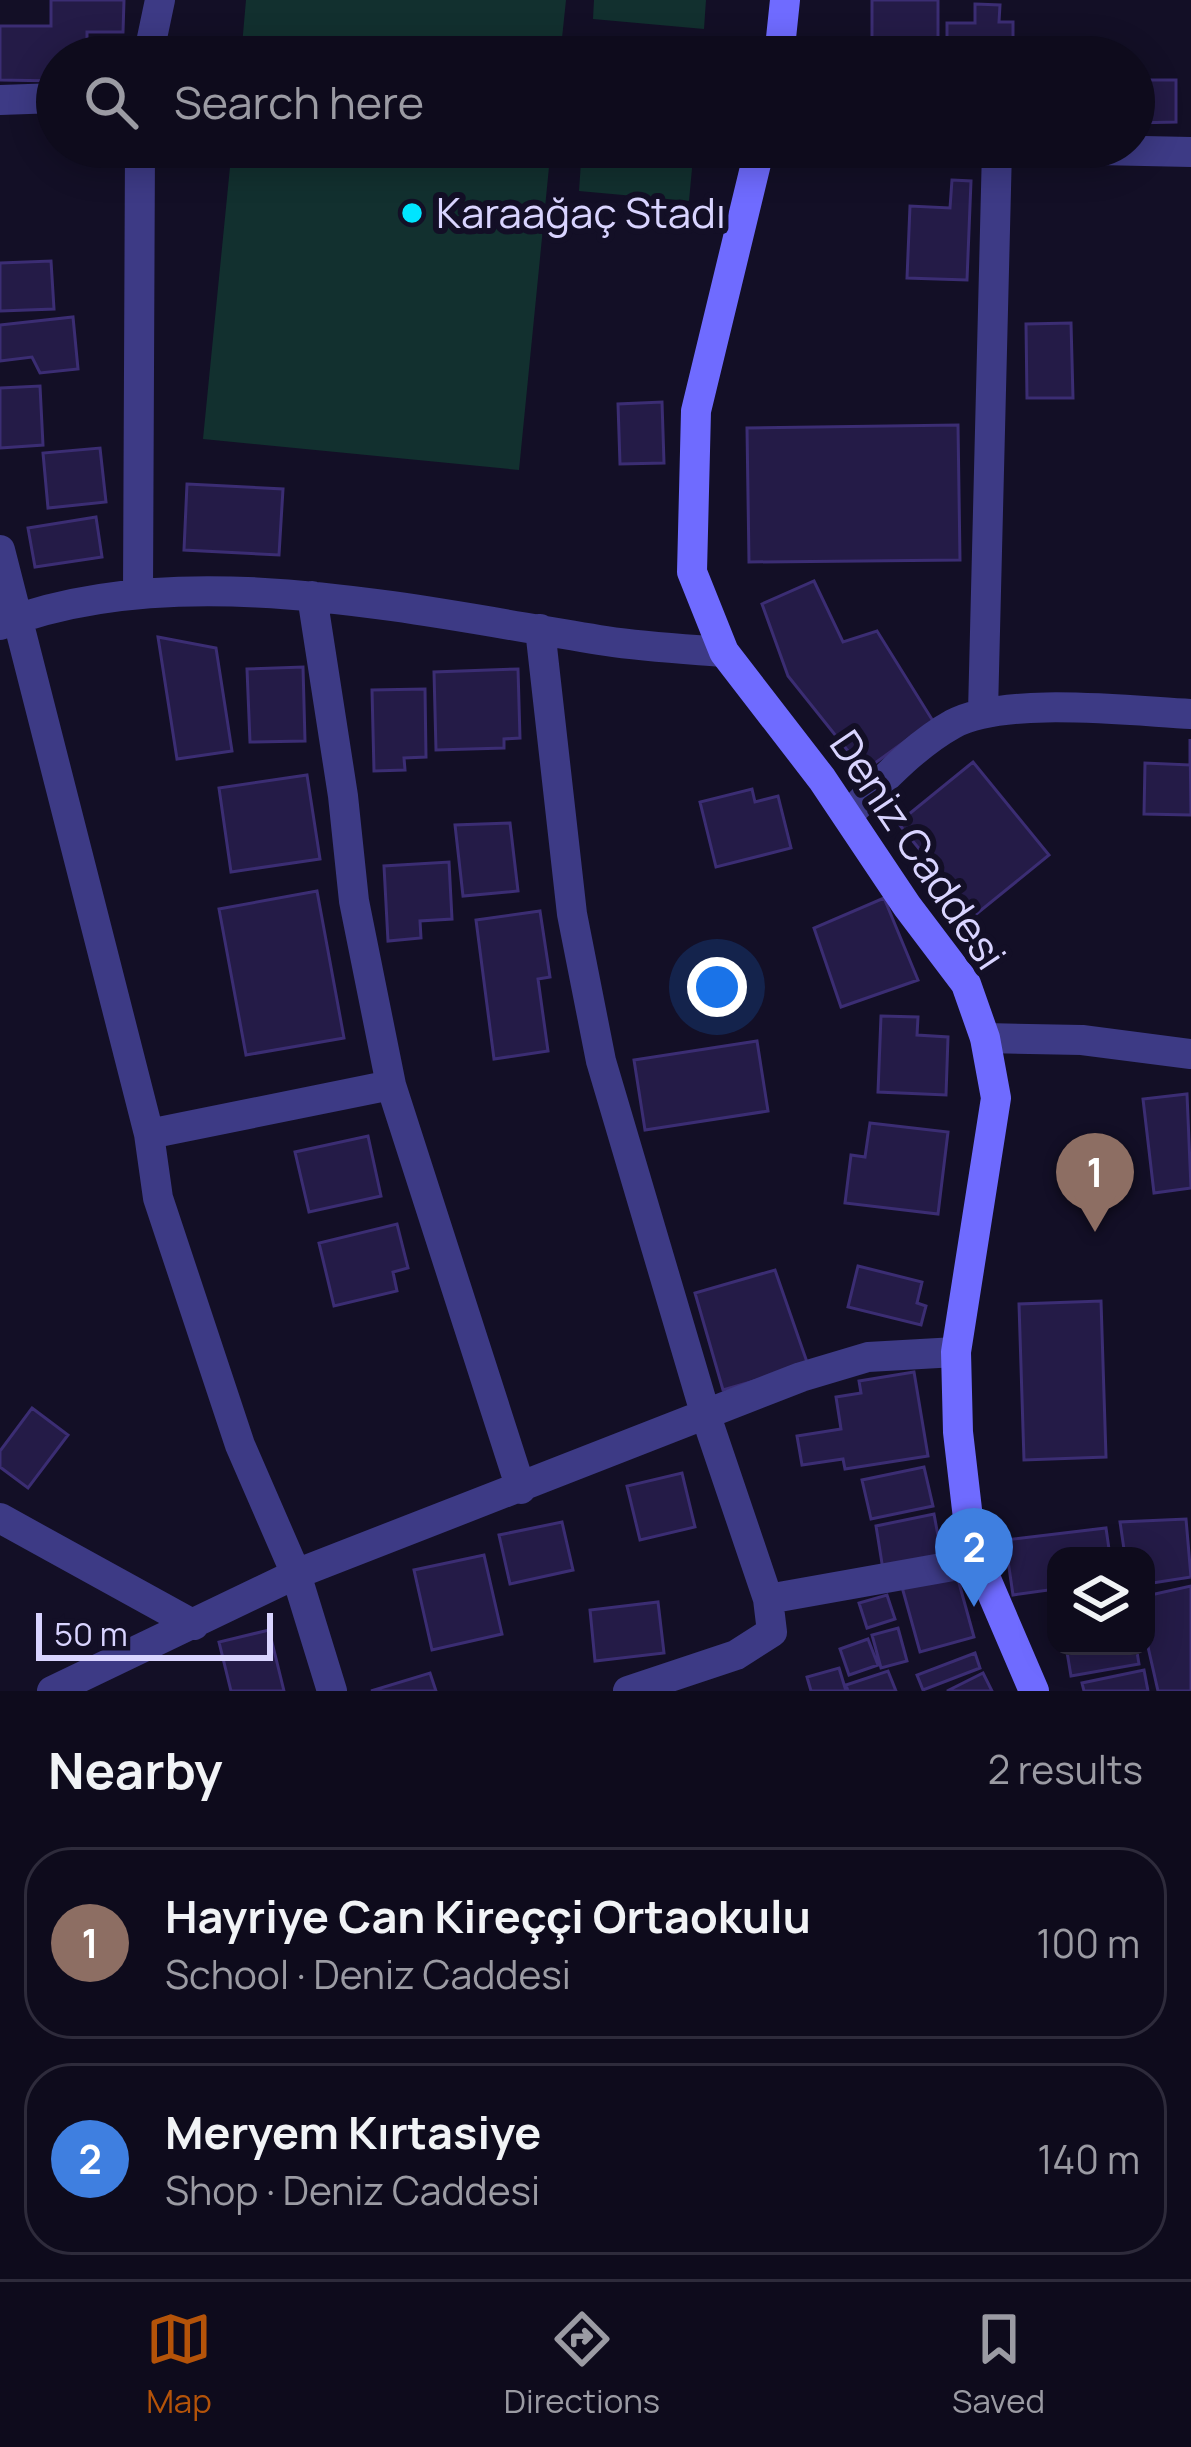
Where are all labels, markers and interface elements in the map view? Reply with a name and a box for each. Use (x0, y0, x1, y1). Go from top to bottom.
search box (36, 36, 1155, 168)
icon: search (78, 69, 144, 135)
text: Search here (174, 71, 424, 133)
place label: Karaağaç Stadı (436, 183, 726, 241)
marker: Karaağaç Stadı (399, 200, 425, 226)
street label: Deniz Caddesi (817, 718, 1020, 981)
your location (687, 957, 747, 1017)
pin: 1 (1056, 1133, 1134, 1232)
pin: 2 (935, 1508, 1013, 1607)
map controls (1047, 1547, 1155, 1655)
button: layers (1047, 1547, 1155, 1655)
scale bar (36, 1607, 273, 1660)
text: 50 m (54, 1611, 128, 1656)
text: Nearby (48, 1735, 223, 1804)
text: 2 results (988, 1742, 1143, 1796)
text: Hayriye Can Kireççi Ortaokulu (165, 1885, 811, 1947)
text: 1 (81, 1916, 99, 1970)
text: 100 m (1036, 1916, 1140, 1970)
text: School · Deniz Caddesi (165, 1947, 571, 2001)
text: Meryem Kırtasiye (165, 2101, 541, 2163)
text: 2 (78, 2132, 102, 2186)
text: 140 m (1037, 2132, 1140, 2186)
text: Shop · Deniz Caddesi (165, 2163, 540, 2217)
tab: Map (146, 2306, 212, 2423)
tab: Directions (504, 2306, 660, 2423)
tab: Saved (952, 2306, 1045, 2423)

